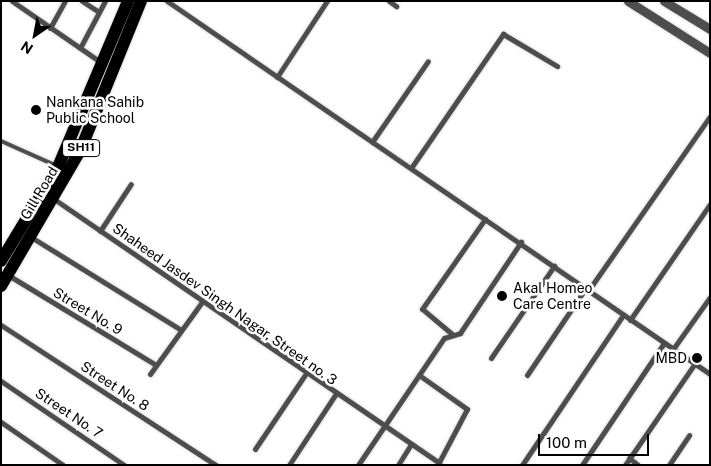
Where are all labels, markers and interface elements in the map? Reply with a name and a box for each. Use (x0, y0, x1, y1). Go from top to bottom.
north arrow (10, 10, 60, 60)
text: N (18, 38, 36, 57)
place label: Nankana Sahib Public School (46, 94, 144, 126)
marker: Nankana Sahib Public School (30, 104, 42, 116)
road number: SH11 (61, 138, 101, 158)
street label: Gill Road (17, 164, 61, 222)
street label: Shaheed Jasdev Singh Nagar, Street no. 3 (109, 220, 341, 388)
place label: Akal Homeo Care Centre (513, 280, 593, 312)
street label: Street No. 9 (50, 284, 126, 338)
marker: Akal Homeo Care Centre (495, 289, 509, 303)
place label: MBD (655, 350, 687, 366)
marker: MBD (691, 352, 703, 364)
street label: Street No. 8 (78, 358, 152, 414)
street label: Street No. 7 (32, 384, 106, 442)
scale bar (541, 424, 652, 456)
text: 100 m (546, 434, 587, 451)

